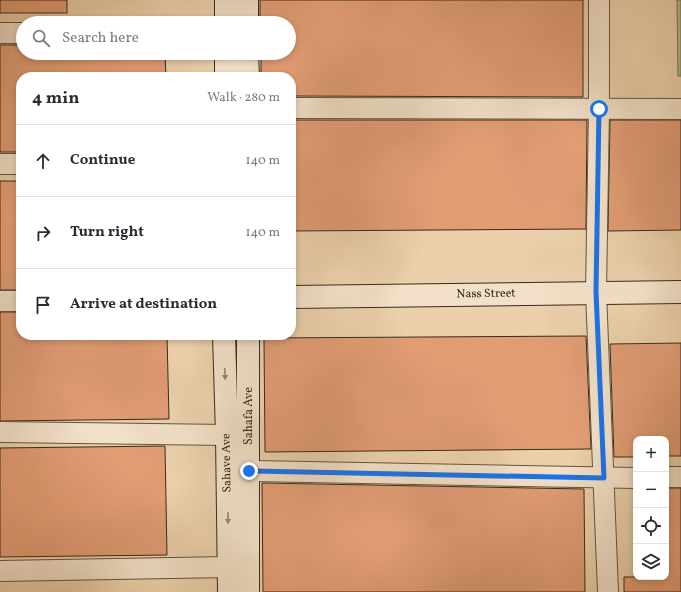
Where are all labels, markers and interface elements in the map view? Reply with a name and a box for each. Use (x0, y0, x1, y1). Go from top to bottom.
search box (16, 16, 296, 60)
icon: search (30, 27, 52, 49)
text: Search here (62, 28, 139, 49)
text: 4 min (32, 87, 79, 110)
text: Walk · 280 m (207, 89, 280, 107)
route start (590, 100, 608, 118)
icon: ahead (32, 150, 54, 172)
text: Continue (70, 150, 135, 171)
text: 140 m (246, 152, 280, 170)
icon: right (32, 222, 54, 244)
text: Turn right (70, 222, 144, 243)
text: 140 m (246, 224, 280, 242)
street label: Nass Street (456, 285, 516, 303)
icon: arrive (32, 294, 54, 316)
text: Arrive at destination (70, 294, 217, 315)
one-way arrow (222, 368, 228, 381)
street label: Sahafa Ave (241, 387, 257, 445)
street label: Sahave Ave (218, 433, 236, 493)
map controls (633, 436, 669, 580)
button: + (633, 436, 669, 472)
route end (240, 462, 258, 480)
button: − (633, 472, 669, 508)
button: locate (633, 508, 669, 544)
one-way arrow (225, 512, 231, 525)
button: layers (633, 544, 669, 580)

